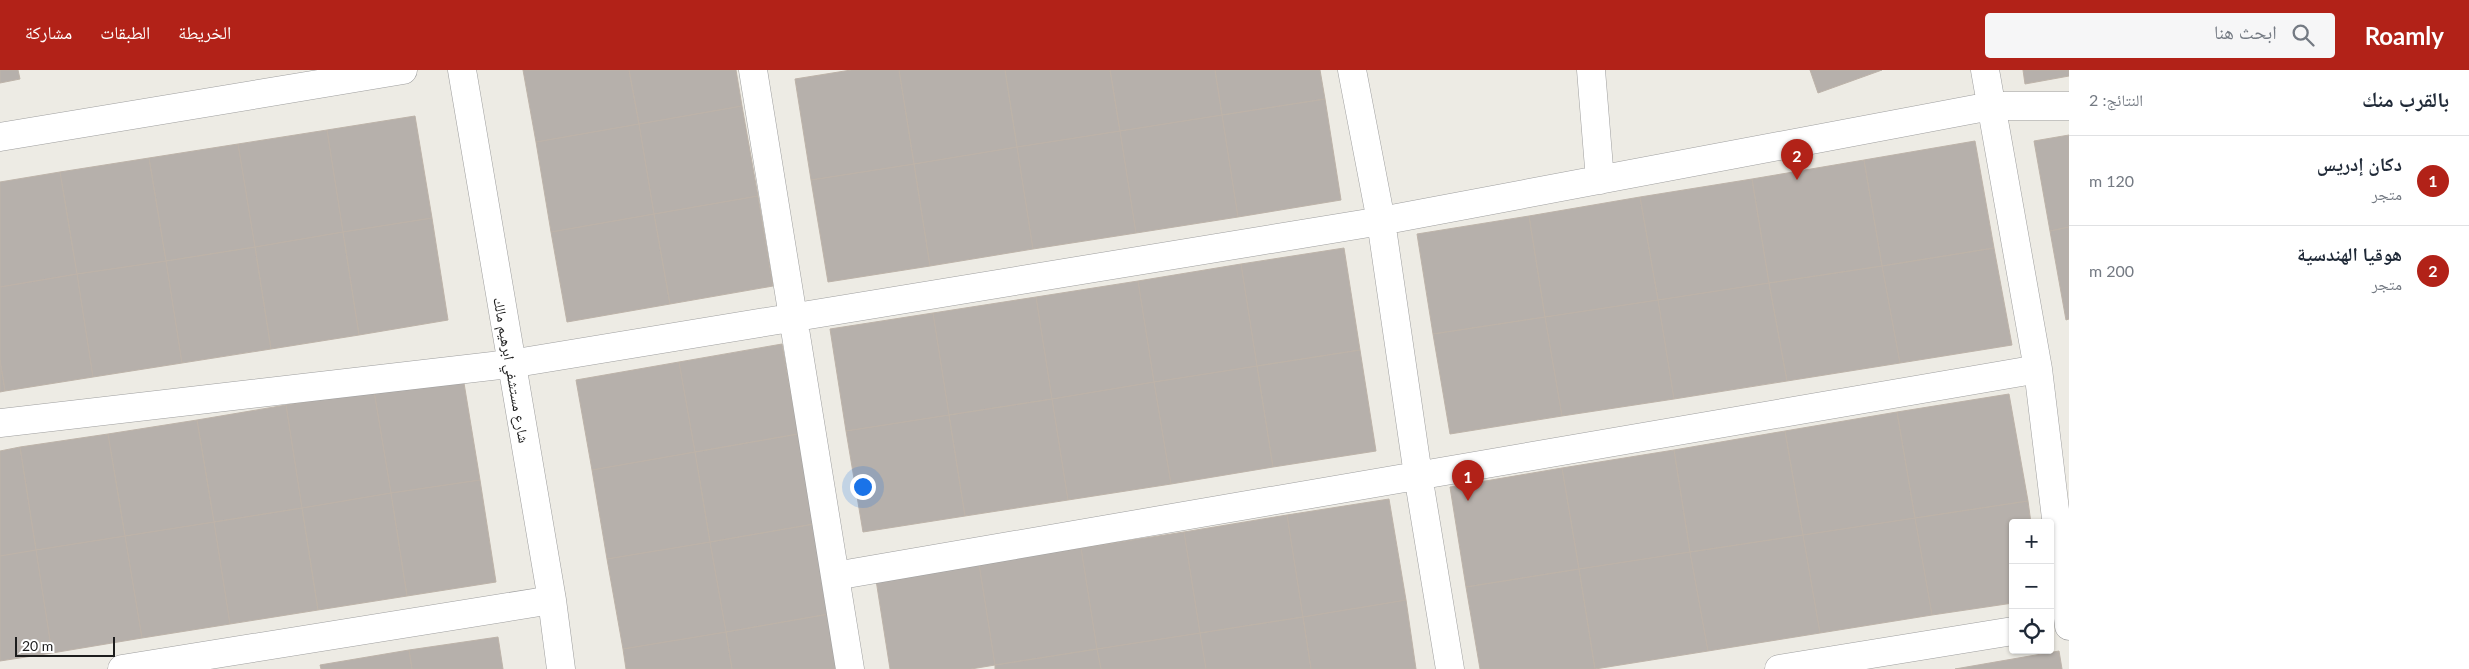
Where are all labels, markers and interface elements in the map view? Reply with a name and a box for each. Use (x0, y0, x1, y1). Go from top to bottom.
search box (1985, 13, 2335, 58)
text: ابحث هنا (2214, 20, 2277, 43)
text: مشاركة (25, 21, 72, 43)
text: الطبقات (100, 21, 150, 43)
text: الخريطة (178, 21, 231, 43)
icon: search (2289, 21, 2317, 49)
text: Roamly (2365, 21, 2444, 50)
text: بالقرب منك (2362, 86, 2449, 111)
text: النتائج: 2 (2089, 90, 2143, 109)
pin: 2 (1781, 139, 1813, 180)
text: دكان إدريس (2317, 152, 2402, 175)
text: 120 m (2089, 171, 2134, 190)
text: 1 (2428, 171, 2438, 190)
text: متجر (2372, 184, 2402, 203)
text: هوقيا الهندسية (2297, 242, 2402, 265)
text: 200 m (2089, 261, 2134, 280)
text: 2 (2428, 261, 2438, 280)
text: متجر (2372, 274, 2402, 293)
street label: شارع مستشفي ابرهيم مالك (487, 296, 534, 445)
pin: 1 (1452, 460, 1484, 501)
your location (850, 474, 876, 500)
map controls (2009, 519, 2054, 654)
button: + (2009, 519, 2054, 564)
button: − (2009, 564, 2054, 609)
button: locate (2009, 609, 2054, 654)
scale bar (15, 634, 115, 657)
text: 20 m (22, 637, 53, 654)

